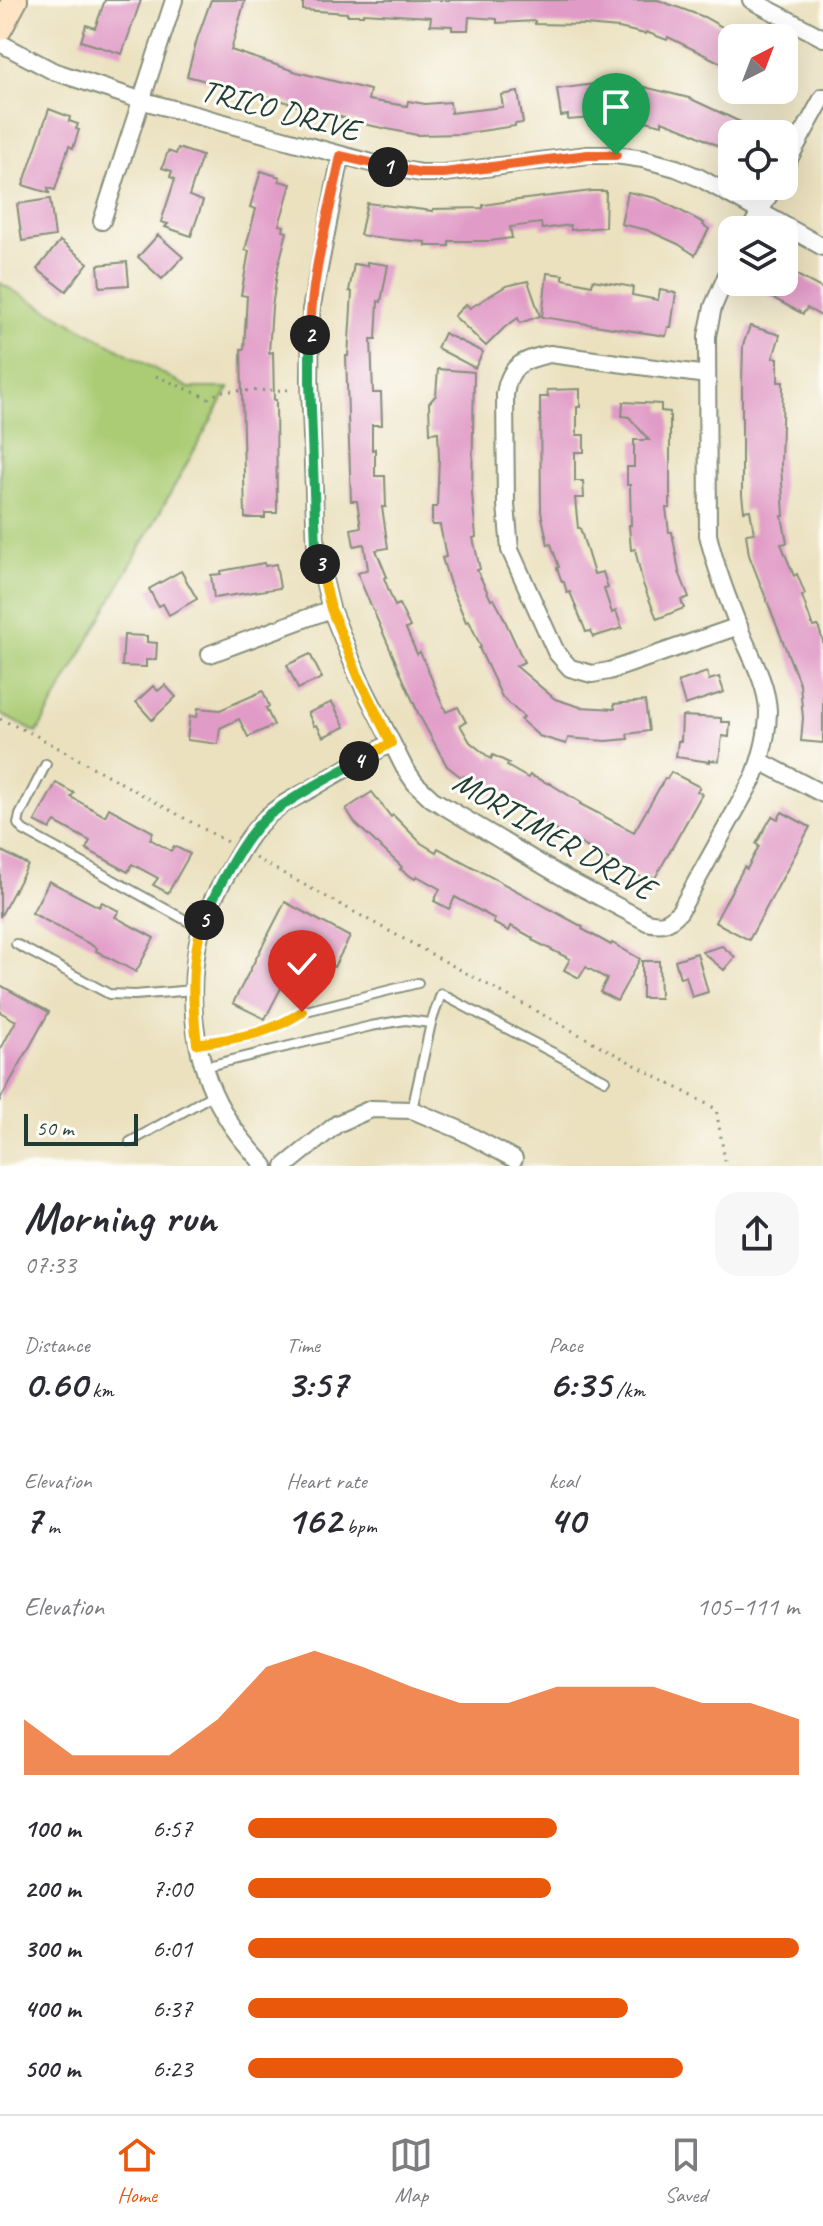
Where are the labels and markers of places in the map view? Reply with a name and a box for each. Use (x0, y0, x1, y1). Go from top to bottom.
pin (582, 73, 650, 155)
pin: 1 (368, 147, 408, 187)
pin: 2 (290, 315, 330, 355)
pin: 3 (300, 544, 340, 584)
pin: 4 (339, 741, 379, 781)
pin: 5 (184, 900, 224, 940)
pin (268, 930, 336, 1012)

